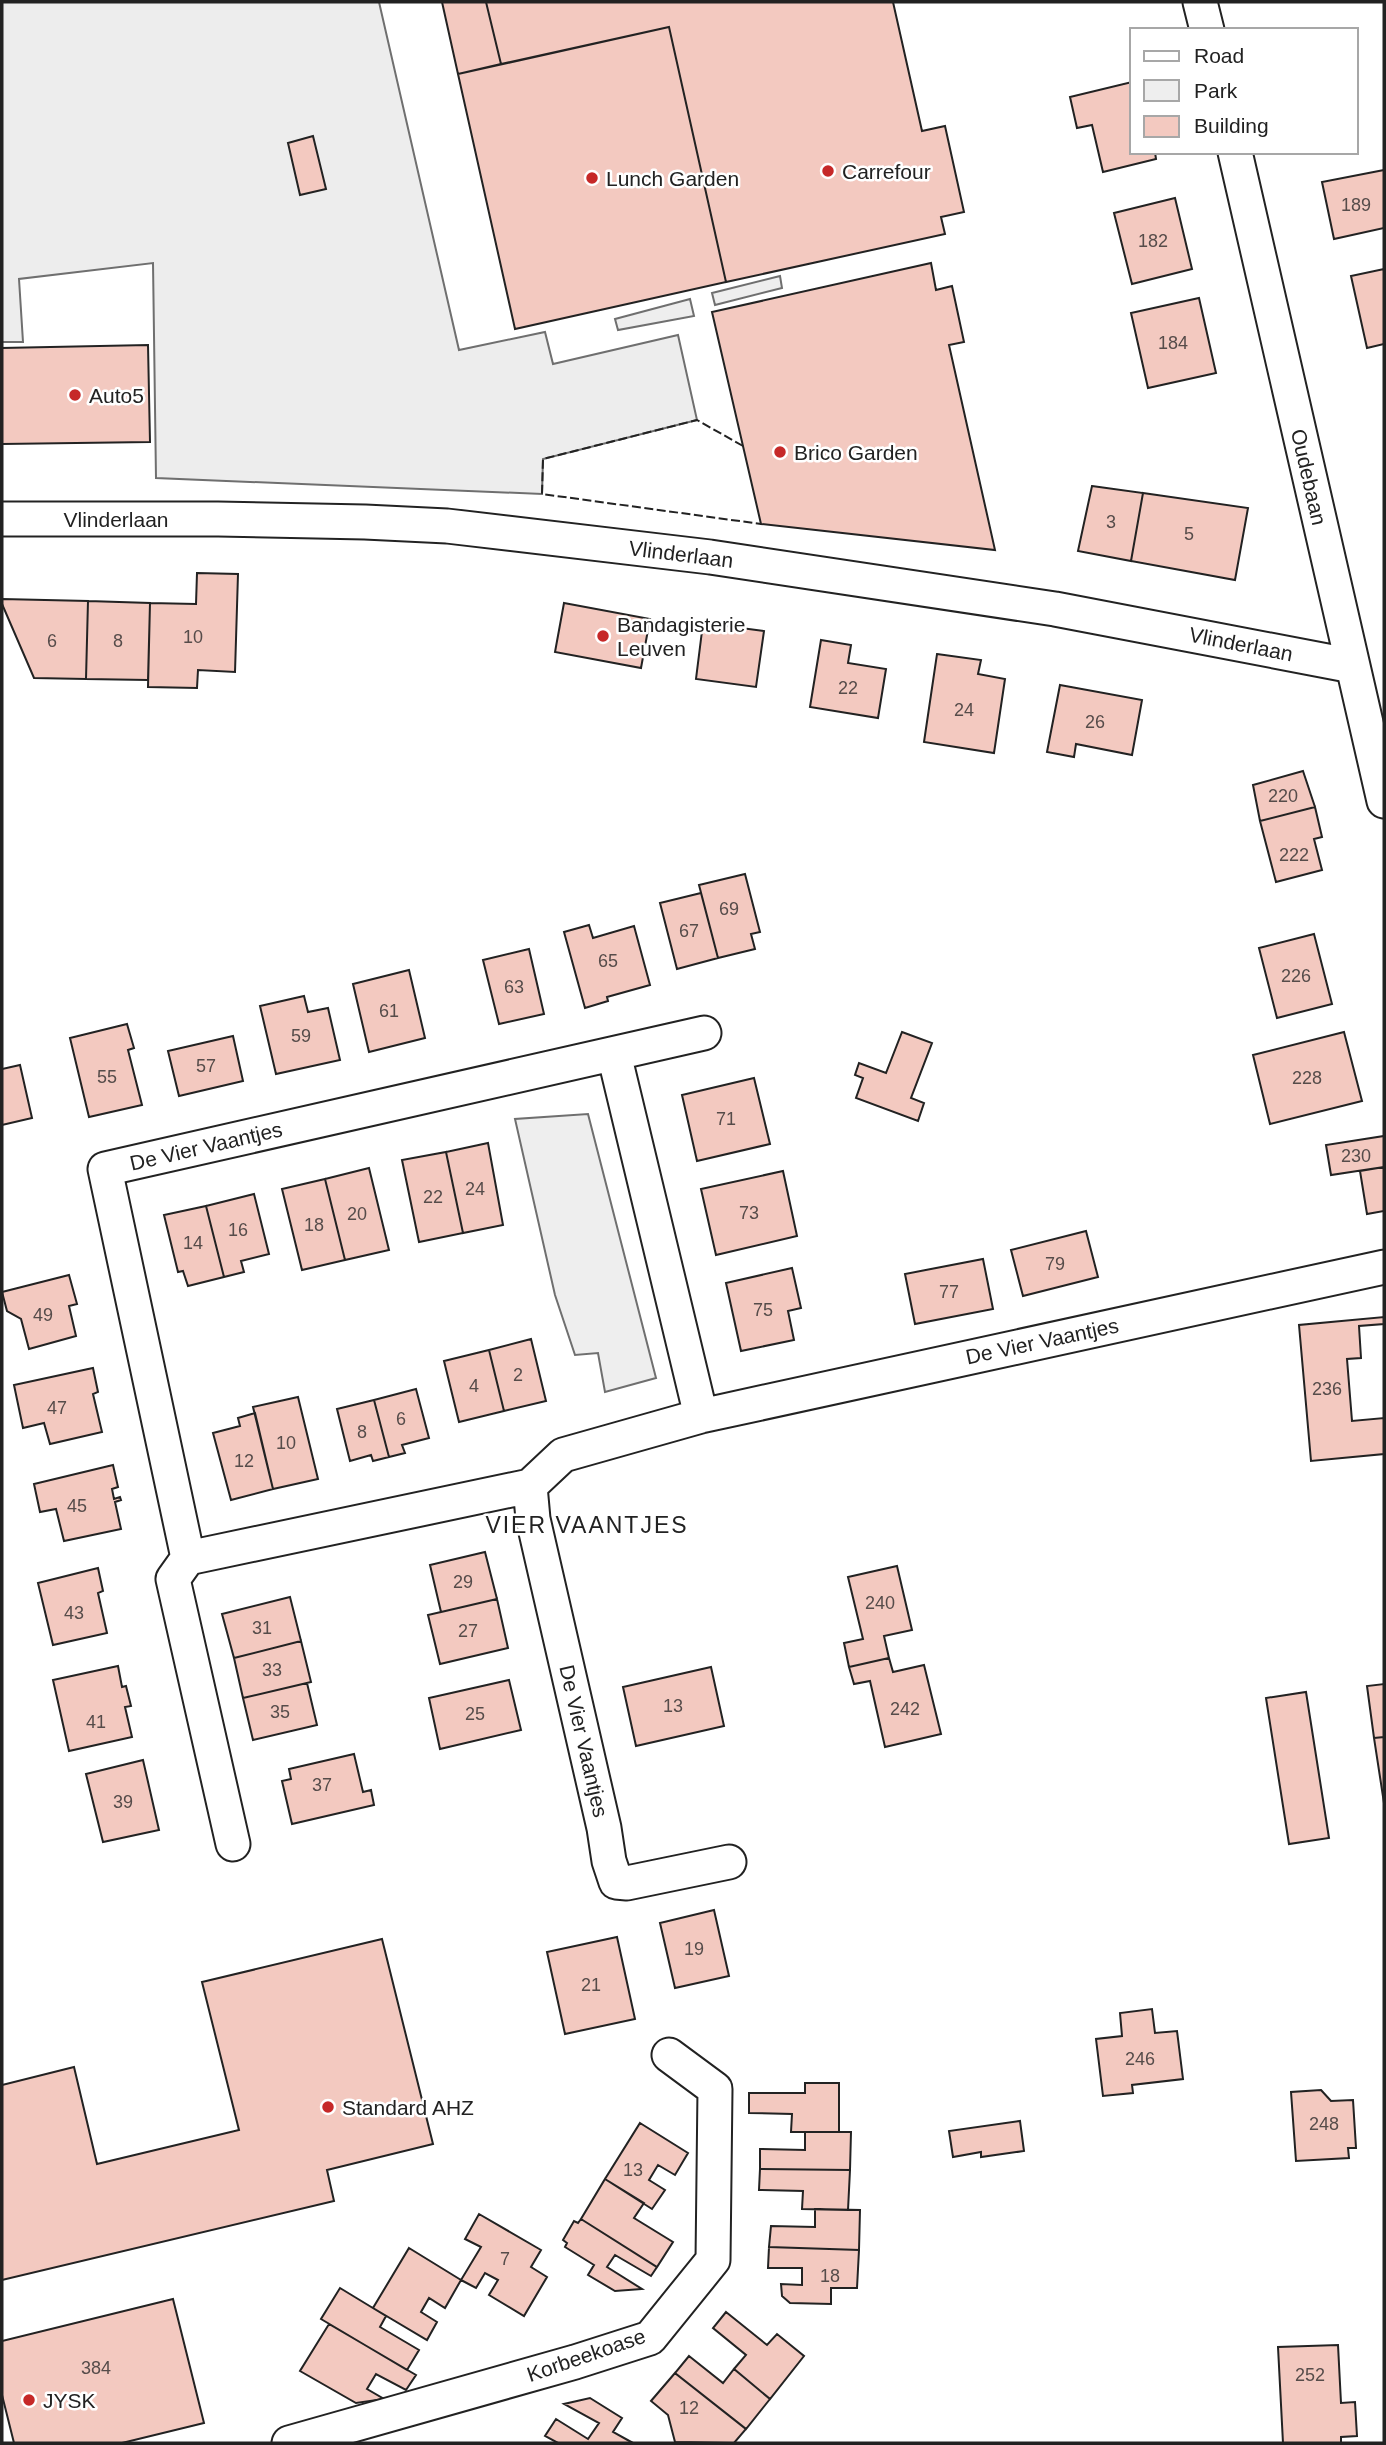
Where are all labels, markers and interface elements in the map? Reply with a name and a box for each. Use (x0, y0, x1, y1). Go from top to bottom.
legend (1130, 28, 1358, 154)
text: Road (1194, 44, 1244, 67)
text: Park (1194, 79, 1238, 102)
text: Building (1194, 114, 1269, 137)
place label: Carrefour (842, 160, 931, 183)
marker: Carrefour (820, 163, 836, 179)
place label: Lunch Garden (606, 167, 739, 190)
marker: Lunch Garden (584, 170, 600, 186)
house number: 189 (1341, 195, 1371, 215)
house number: 182 (1138, 231, 1168, 251)
house number: 184 (1158, 333, 1188, 353)
place label: Auto5 (89, 384, 144, 407)
marker: Auto5 (67, 387, 83, 403)
street label: Oudebaan (1287, 427, 1331, 527)
place label: Brico Garden (794, 441, 918, 464)
marker: Brico Garden (772, 444, 788, 460)
street label: Vlinderlaan (63, 508, 169, 531)
house number: 3 (1106, 512, 1116, 532)
house number: 5 (1184, 524, 1194, 544)
street label: Vlinderlaan (627, 536, 735, 572)
place label: Bandagisterie Leuven (617, 613, 745, 660)
street label: Vlinderlaan (1187, 623, 1295, 665)
house number: 10 (183, 627, 203, 647)
marker: Bandagisterie Leuven (595, 628, 611, 644)
house number: 6 (47, 631, 57, 651)
house number: 8 (113, 631, 123, 651)
house number: 22 (838, 678, 858, 698)
house number: 24 (954, 700, 974, 720)
house number: 26 (1085, 712, 1105, 732)
house number: 220 (1268, 786, 1298, 806)
house number: 222 (1279, 845, 1309, 865)
house number: 69 (719, 899, 739, 919)
house number: 67 (679, 921, 699, 941)
house number: 65 (598, 951, 618, 971)
house number: 226 (1281, 966, 1311, 986)
house number: 63 (504, 977, 524, 997)
house number: 61 (379, 1001, 399, 1021)
house number: 59 (291, 1026, 311, 1046)
house number: 57 (196, 1056, 216, 1076)
house number: 55 (97, 1067, 117, 1087)
house number: 228 (1292, 1068, 1322, 1088)
house number: 71 (716, 1109, 736, 1129)
street label: De Vier Vaantjes (128, 1117, 284, 1175)
house number: 230 (1341, 1146, 1371, 1166)
house number: 24 (465, 1179, 485, 1199)
house number: 22 (423, 1187, 443, 1207)
house number: 73 (739, 1203, 759, 1223)
house number: 20 (347, 1204, 367, 1224)
house number: 18 (304, 1215, 324, 1235)
house number: 16 (228, 1220, 248, 1240)
house number: 14 (183, 1233, 203, 1253)
house number: 79 (1045, 1254, 1065, 1274)
house number: 77 (939, 1282, 959, 1302)
house number: 75 (753, 1300, 773, 1320)
house number: 49 (33, 1305, 53, 1325)
street label: De Vier Vaantjes (963, 1314, 1121, 1368)
house number: 2 (513, 1365, 523, 1385)
house number: 4 (469, 1376, 479, 1396)
house number: 236 (1312, 1379, 1342, 1399)
house number: 47 (47, 1398, 67, 1418)
house number: 6 (396, 1409, 406, 1429)
house number: 8 (357, 1422, 367, 1442)
house number: 10 (276, 1433, 296, 1453)
house number: 12 (234, 1451, 254, 1471)
house number: 45 (67, 1496, 87, 1516)
district label: VIER VAANTJES (485, 1512, 689, 1538)
house number: 29 (453, 1572, 473, 1592)
house number: 240 (865, 1593, 895, 1613)
house number: 43 (64, 1603, 84, 1623)
house number: 31 (252, 1618, 272, 1638)
house number: 27 (458, 1621, 478, 1641)
house number: 33 (262, 1660, 282, 1680)
street label: De Vier Vaantjes (555, 1663, 613, 1819)
house number: 13 (663, 1696, 683, 1716)
house number: 242 (890, 1699, 920, 1719)
house number: 35 (270, 1702, 290, 1722)
house number: 25 (465, 1704, 485, 1724)
house number: 41 (86, 1712, 106, 1732)
house number: 37 (312, 1775, 332, 1795)
house number: 39 (113, 1792, 133, 1812)
house number: 19 (684, 1939, 704, 1959)
house number: 21 (581, 1975, 601, 1995)
house number: 246 (1125, 2049, 1155, 2069)
place label: Standard AHZ (342, 2096, 474, 2119)
marker: Standard AHZ (320, 2099, 336, 2115)
house number: 248 (1309, 2114, 1339, 2134)
house number: 13 (623, 2160, 643, 2180)
house number: 7 (500, 2249, 510, 2269)
house number: 18 (820, 2266, 840, 2286)
street label: Korbeekoase (524, 2324, 648, 2386)
house number: 384 (81, 2358, 111, 2378)
house number: 252 (1295, 2365, 1325, 2385)
place label: JYSK (43, 2389, 96, 2412)
marker: JYSK (21, 2392, 37, 2408)
house number: 12 (679, 2398, 699, 2418)

